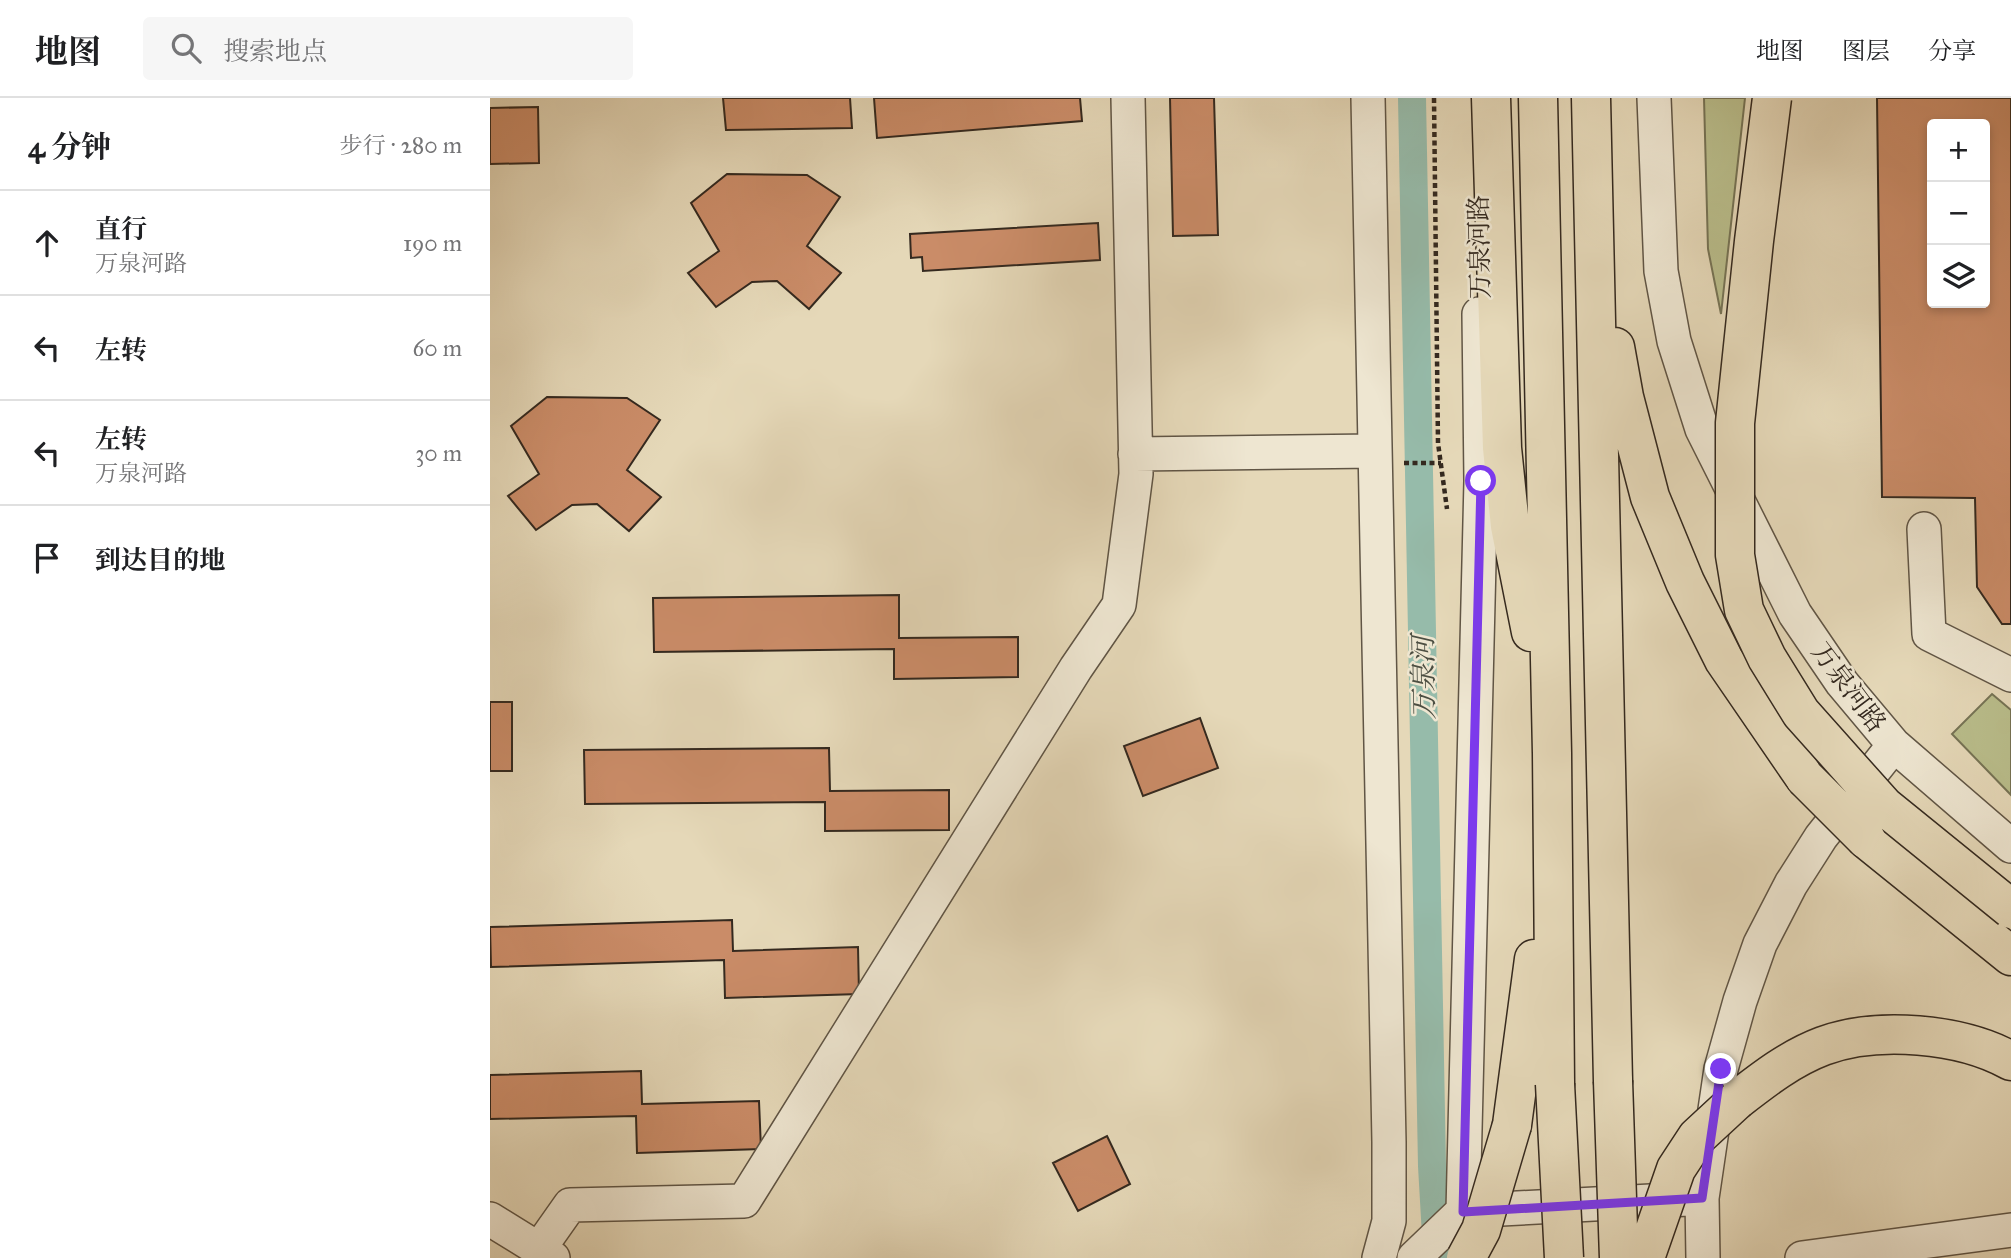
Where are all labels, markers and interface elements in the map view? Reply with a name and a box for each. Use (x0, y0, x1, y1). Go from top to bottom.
search box (143, 17, 633, 80)
icon: search (167, 29, 205, 67)
text: 地图 (35, 32, 101, 72)
text: 搜索地点 (223, 35, 327, 67)
text: 地图 (1756, 36, 1804, 66)
text: 图层 (1842, 36, 1890, 66)
text: 分享 (1928, 36, 1976, 66)
map controls (1927, 119, 1990, 308)
button: + (1927, 119, 1990, 182)
text: 4 分钟 (28, 129, 111, 165)
text: 步行 · 280 m (340, 131, 462, 159)
button: − (1927, 182, 1990, 245)
street label: 万泉河路 (1462, 195, 1496, 299)
text: 直行 (95, 213, 147, 245)
icon: ahead (28, 224, 66, 262)
text: 190 m (403, 229, 462, 257)
button: layers (1927, 245, 1990, 308)
text: 万泉河路 (95, 249, 187, 277)
icon: left (28, 329, 66, 367)
text: 左转 (95, 334, 147, 366)
text: 60 m (413, 334, 462, 362)
text: 左转 (95, 423, 147, 455)
icon: left (28, 434, 66, 472)
text: 30 m (415, 439, 462, 467)
text: 万泉河路 (95, 459, 187, 487)
route start (1465, 465, 1496, 496)
icon: arrive (28, 539, 66, 577)
text: 到达目的地 (95, 544, 225, 576)
water label: 万泉河 (1405, 631, 1442, 720)
street label: 万泉河路 (1805, 636, 1893, 738)
route end (1705, 1053, 1736, 1084)

